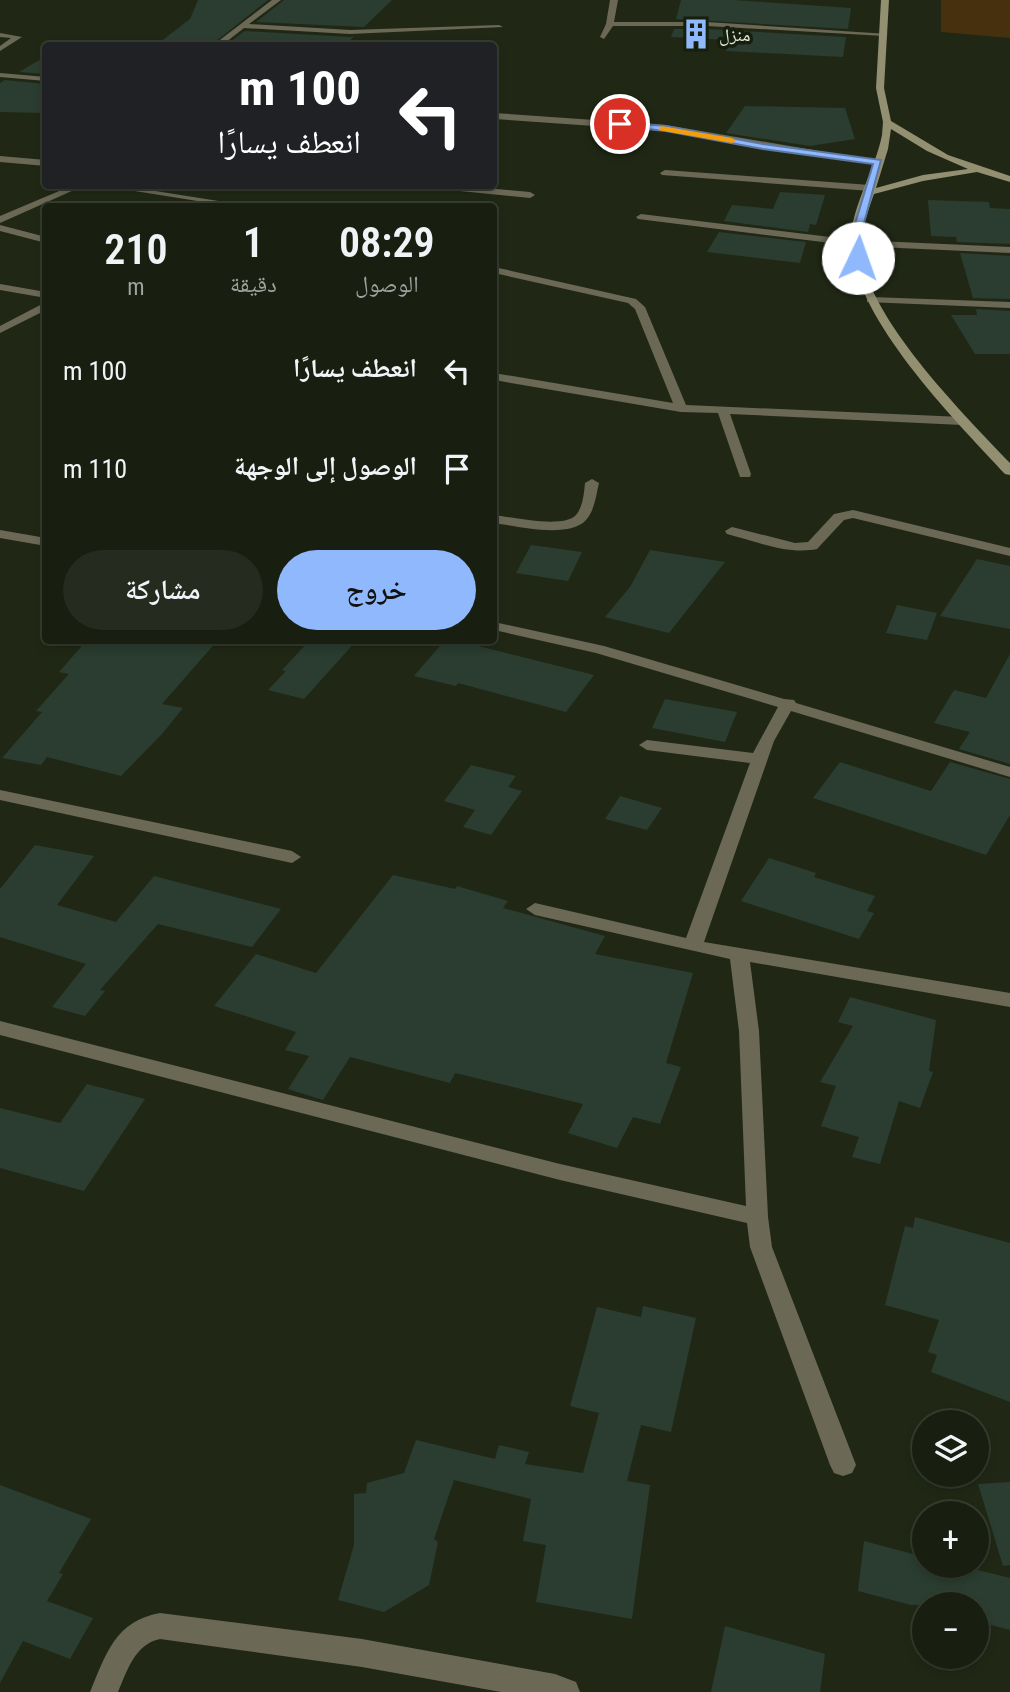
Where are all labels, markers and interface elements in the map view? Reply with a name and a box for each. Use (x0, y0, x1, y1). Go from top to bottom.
building icon: منزل (679, 17, 713, 51)
place label: منزل (719, 24, 750, 46)
text: 100 m (239, 60, 361, 117)
icon: left (385, 70, 476, 161)
pin (590, 94, 650, 154)
icon: arrive (601, 105, 639, 143)
text: انعطف يسارًا (217, 123, 361, 161)
text: 1 (243, 218, 264, 267)
text: 08:29 (339, 218, 435, 267)
position arrow (821, 221, 895, 295)
text: 210 (104, 225, 168, 274)
text: دقيقة (230, 271, 277, 298)
text: الوصول (355, 271, 419, 298)
text: m (127, 274, 145, 301)
icon: left (438, 352, 476, 390)
text: انعطف يسارًا (293, 353, 417, 383)
text: 100 m (63, 356, 127, 386)
icon: arrive (438, 450, 476, 488)
text: الوصول إلى الوجهة (234, 451, 417, 481)
text: 110 m (63, 454, 127, 484)
button: مشاركة (63, 550, 263, 630)
button: خروج (277, 550, 476, 630)
map controls (912, 1410, 989, 1669)
button: layers (912, 1410, 989, 1487)
button: + (912, 1501, 989, 1578)
button: − (912, 1592, 989, 1669)

